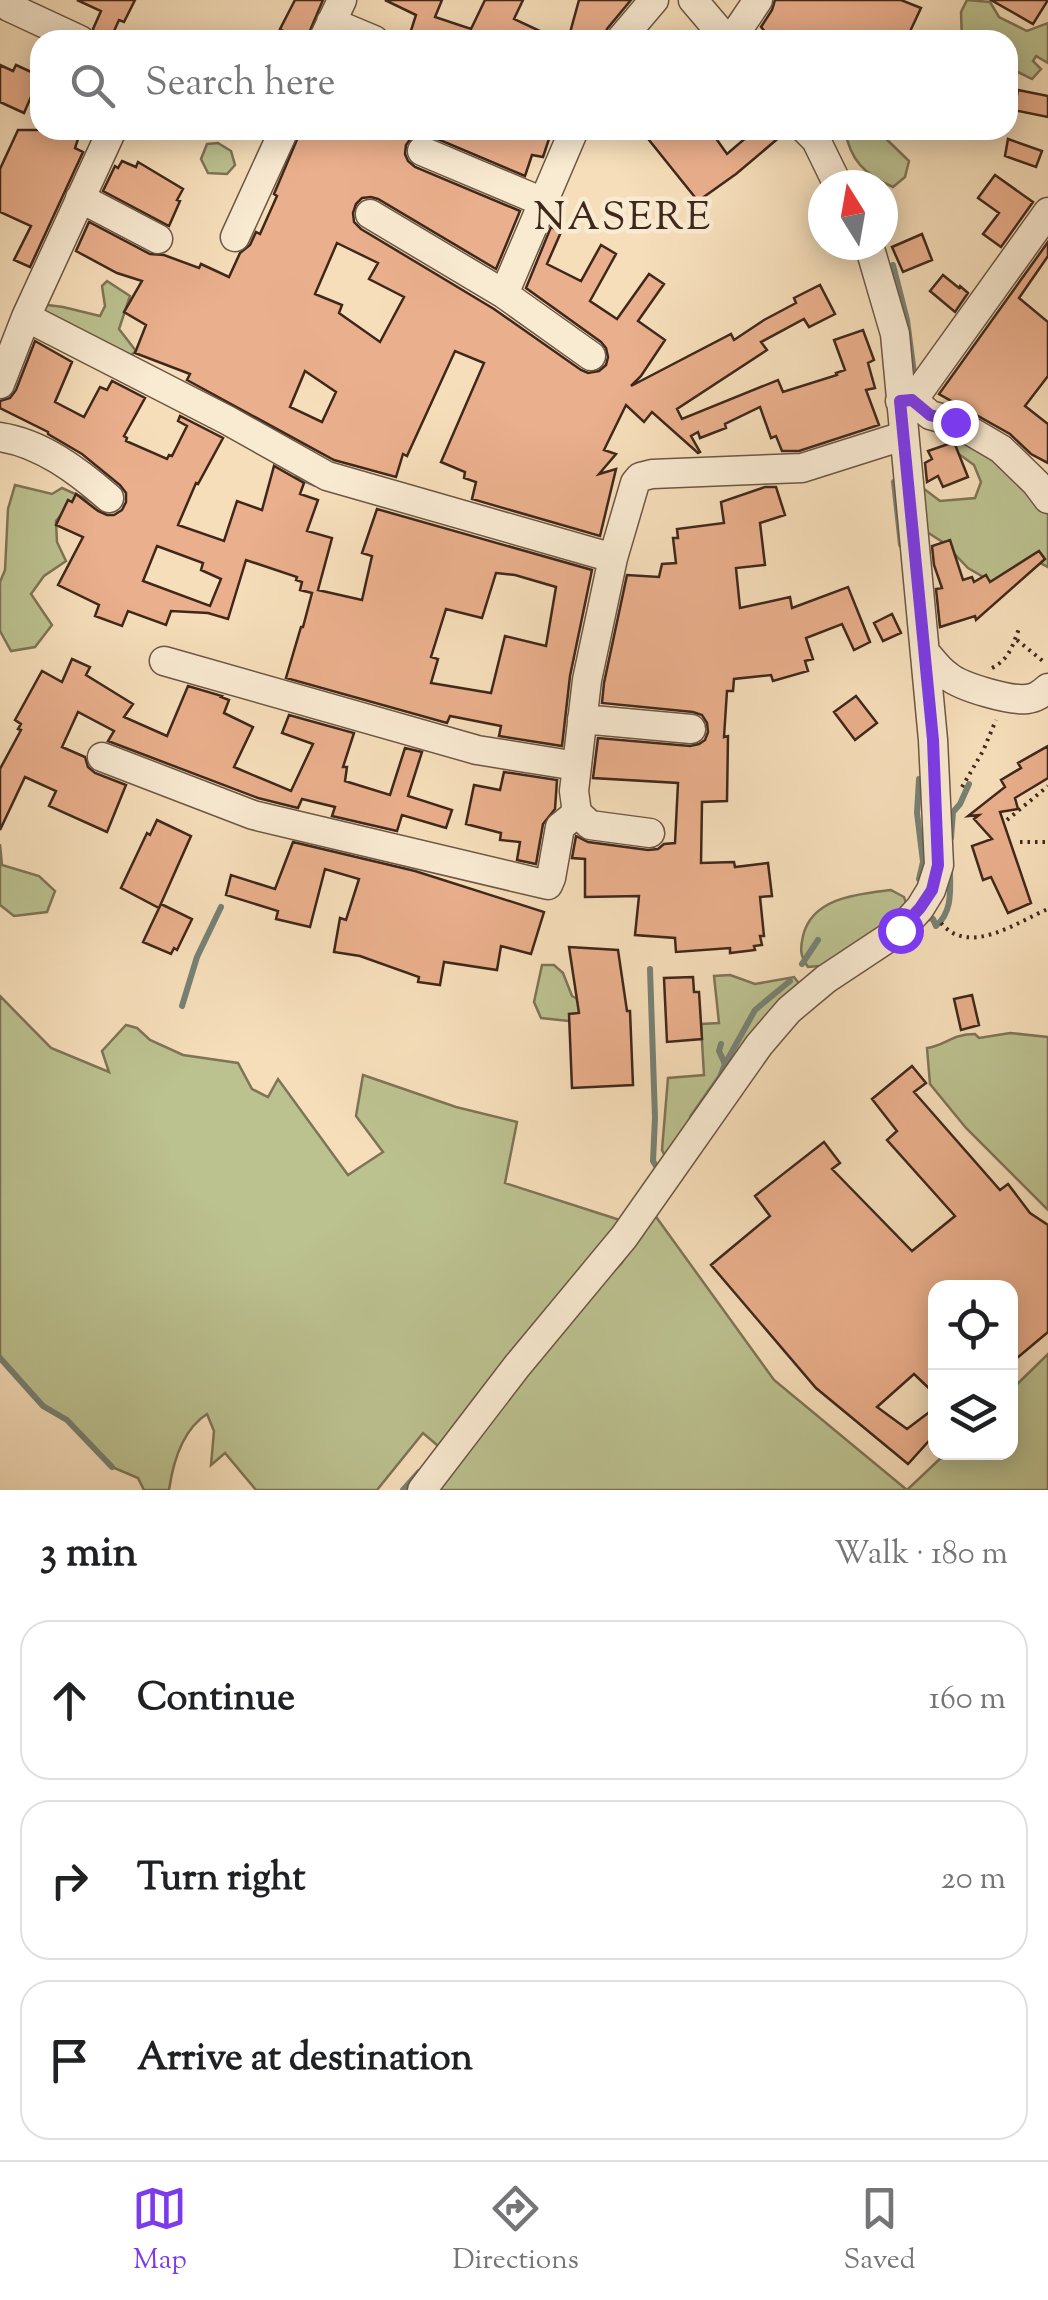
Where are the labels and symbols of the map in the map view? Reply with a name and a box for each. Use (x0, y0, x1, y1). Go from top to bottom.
north arrow (808, 170, 898, 260)
district label: NASERE (533, 191, 713, 248)
route end (933, 400, 979, 446)
route start (878, 908, 924, 954)

